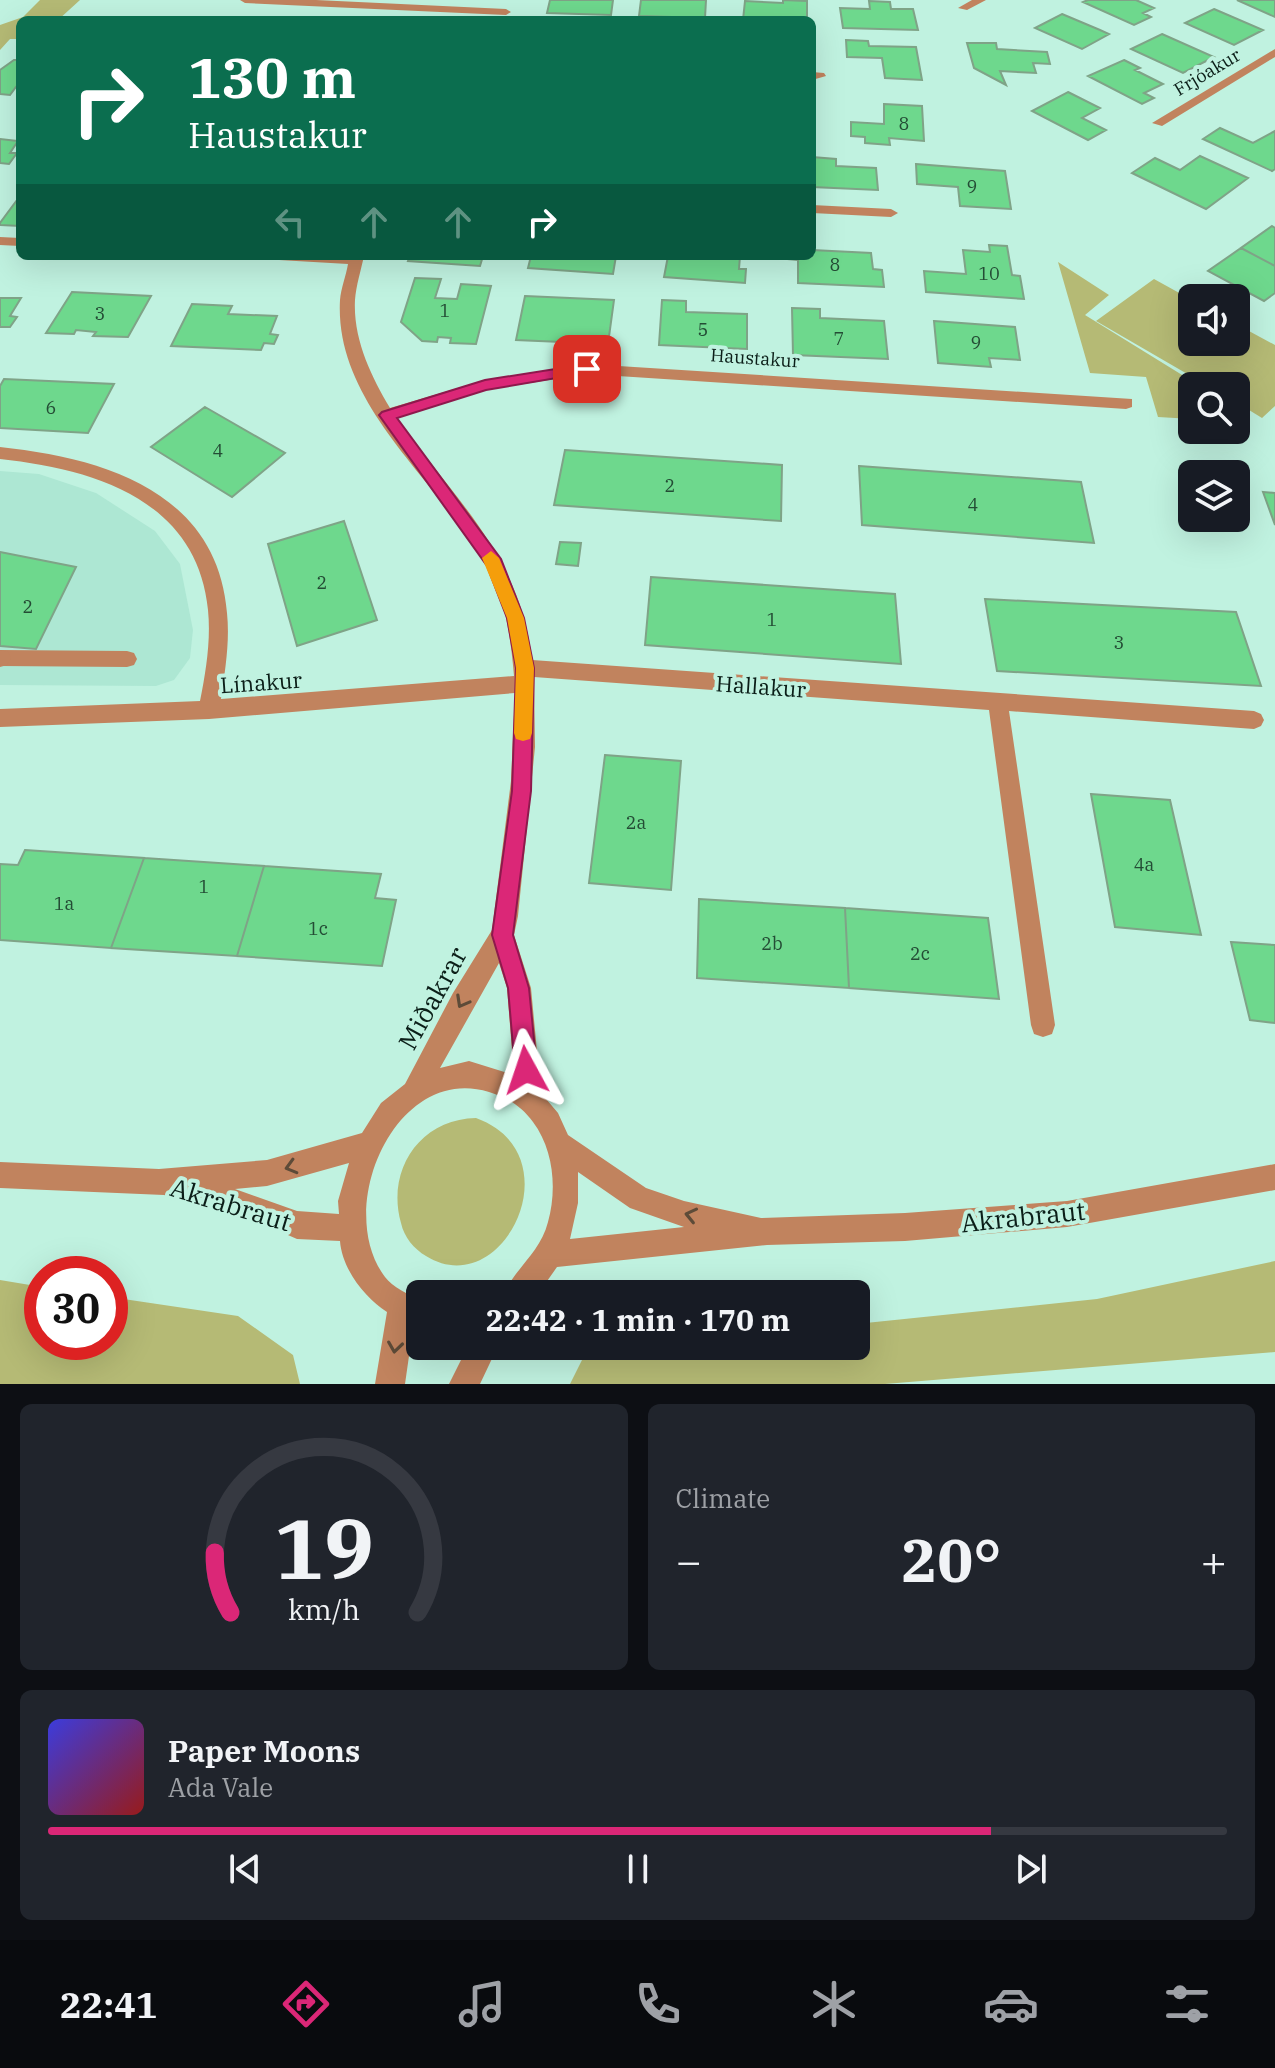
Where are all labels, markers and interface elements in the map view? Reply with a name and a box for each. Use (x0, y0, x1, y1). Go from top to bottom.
text: 130 m (188, 41, 356, 113)
street label: Frjóakur (1169, 43, 1245, 101)
icon: right (56, 48, 160, 152)
text: Haustakur (188, 111, 367, 158)
house number: 8 (899, 112, 909, 135)
house number: 9 (967, 175, 977, 198)
icon: left (268, 200, 312, 244)
icon: ahead (352, 200, 396, 244)
icon: ahead (436, 200, 480, 244)
icon: right (520, 200, 564, 244)
house number: 8 (830, 253, 840, 276)
house number: 10 (978, 262, 1000, 285)
map controls (1178, 284, 1250, 532)
button: sound (1178, 284, 1250, 356)
house number: 1 (440, 299, 450, 322)
house number: 3 (95, 302, 105, 325)
house number: 5 (698, 318, 708, 341)
house number: 7 (834, 327, 844, 350)
house number: 9 (971, 331, 981, 354)
pin (553, 335, 621, 403)
street label: Haustakur (710, 343, 800, 373)
icon: arrive (565, 347, 609, 391)
button: search (1178, 372, 1250, 444)
house number: 6 (46, 396, 56, 419)
house number: 4 (213, 439, 223, 462)
button: layers (1178, 460, 1250, 532)
house number: 2 (665, 474, 675, 497)
house number: 4 (968, 493, 978, 516)
house number: 2 (317, 571, 327, 594)
house number: 2 (23, 595, 33, 618)
house number: 1 (767, 608, 777, 631)
house number: 3 (1114, 631, 1124, 654)
street label: Línakur (219, 665, 303, 699)
street label: Hallakur (715, 668, 807, 704)
house number: 2a (626, 811, 646, 834)
house number: 4a (1134, 853, 1154, 876)
house number: 1 (199, 875, 209, 898)
house number: 1a (54, 892, 74, 915)
house number: 1c (308, 917, 328, 940)
house number: 2b (761, 932, 783, 955)
street label: Miðakrar (390, 940, 474, 1055)
house number: 2c (910, 942, 930, 965)
one-way arrow (457, 993, 472, 1008)
position arrow (484, 1028, 568, 1112)
one-way arrow (284, 1157, 298, 1174)
street label: Akrabraut (166, 1170, 296, 1238)
street label: Akrabraut (959, 1193, 1087, 1239)
one-way arrow (685, 1207, 698, 1224)
speed limit sign: 30 (24, 1256, 128, 1360)
text: 22:42 · 1 min · 170 m (486, 1300, 790, 1339)
one-way arrow (387, 1340, 404, 1354)
text: Climate (676, 1481, 770, 1515)
text: 19 (274, 1494, 374, 1602)
text: 20° (901, 1520, 1001, 1599)
text: − (676, 1532, 702, 1589)
text: + (1201, 1532, 1227, 1589)
text: km/h (288, 1591, 360, 1628)
text: Paper Moons (168, 1731, 360, 1770)
text: Ada Vale (168, 1770, 273, 1804)
icon: previous (223, 1847, 267, 1891)
icon: pause (616, 1847, 660, 1891)
icon: next (1009, 1847, 1053, 1891)
icon: directions (278, 1976, 334, 2032)
icon: music (454, 1976, 510, 2032)
icon: phone (630, 1976, 686, 2032)
icon: climate (806, 1976, 862, 2032)
icon: car (983, 1976, 1039, 2032)
icon: filters (1159, 1976, 1215, 2032)
text: 22:41 (60, 1981, 157, 2028)

